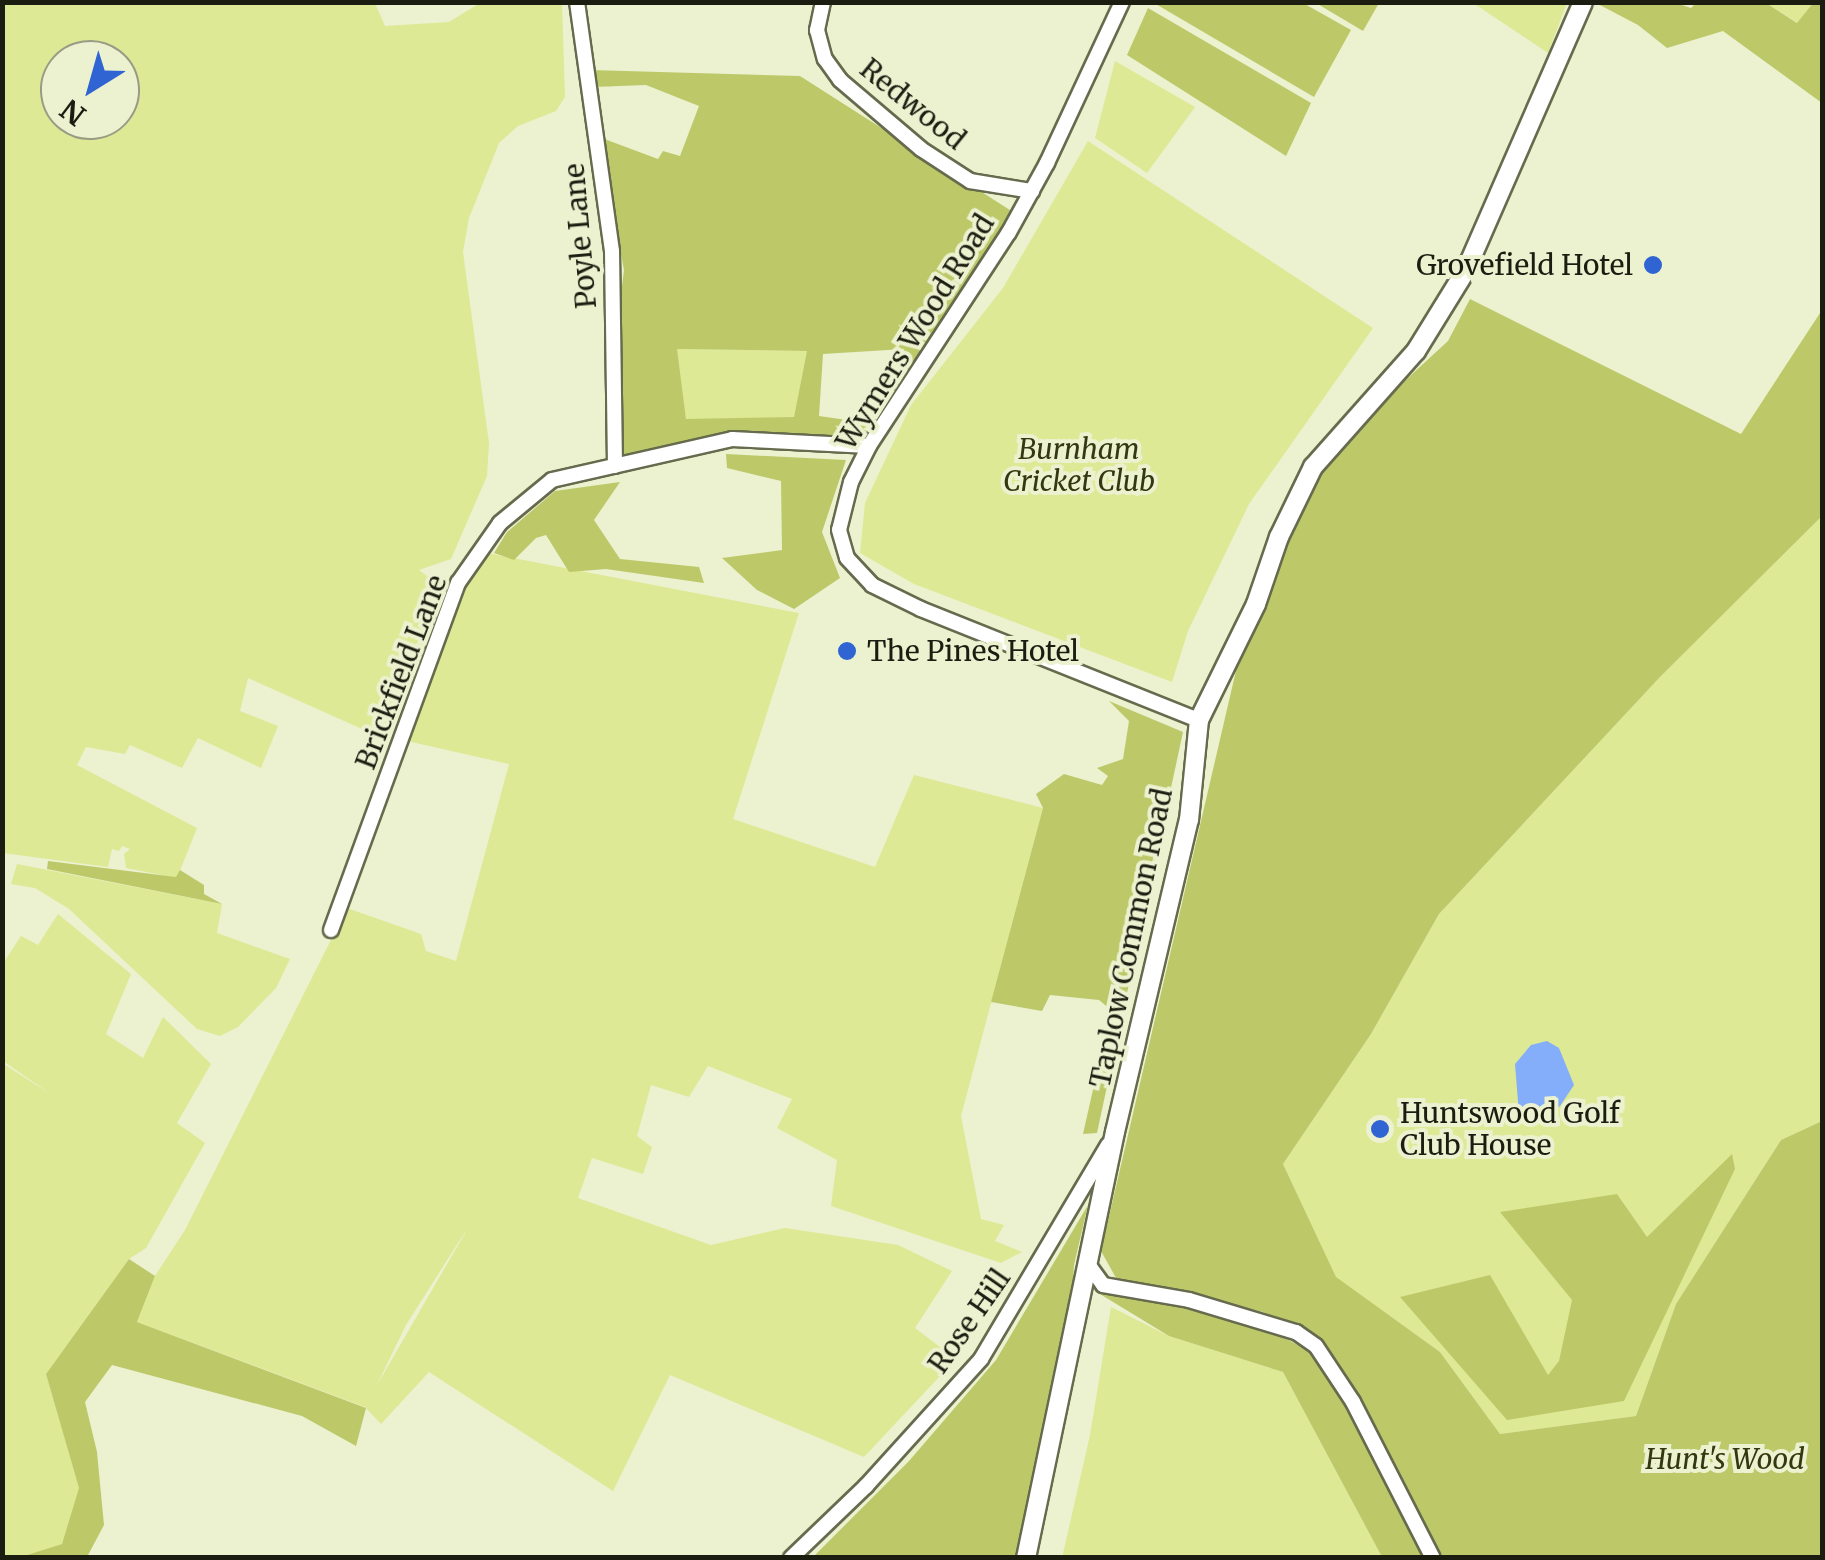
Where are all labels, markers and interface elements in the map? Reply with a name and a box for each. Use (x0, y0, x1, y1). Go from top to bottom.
north arrow (40, 40, 140, 140)
street label: Redwood (854, 51, 972, 157)
text: N (53, 91, 93, 133)
street label: Poyle Lane (557, 162, 603, 310)
street label: Wymers Wood Road (829, 208, 1001, 456)
place label: Grovefield Hotel (1416, 248, 1633, 282)
marker: Grovefield Hotel (1642, 254, 1664, 276)
park label: Burnham Cricket Club (1003, 432, 1155, 498)
street label: Brickfield Lane (349, 570, 453, 774)
place label: The Pines Hotel (867, 634, 1079, 668)
marker: The Pines Hotel (836, 640, 858, 662)
street label: Taplow Common Road (1083, 785, 1179, 1091)
place label: Huntswood Golf Club House (1400, 1096, 1620, 1162)
marker: Huntswood Golf Club House (1369, 1118, 1391, 1140)
street label: Rose Hill (921, 1262, 1017, 1380)
park label: Hunt's Wood (1645, 1442, 1805, 1476)

